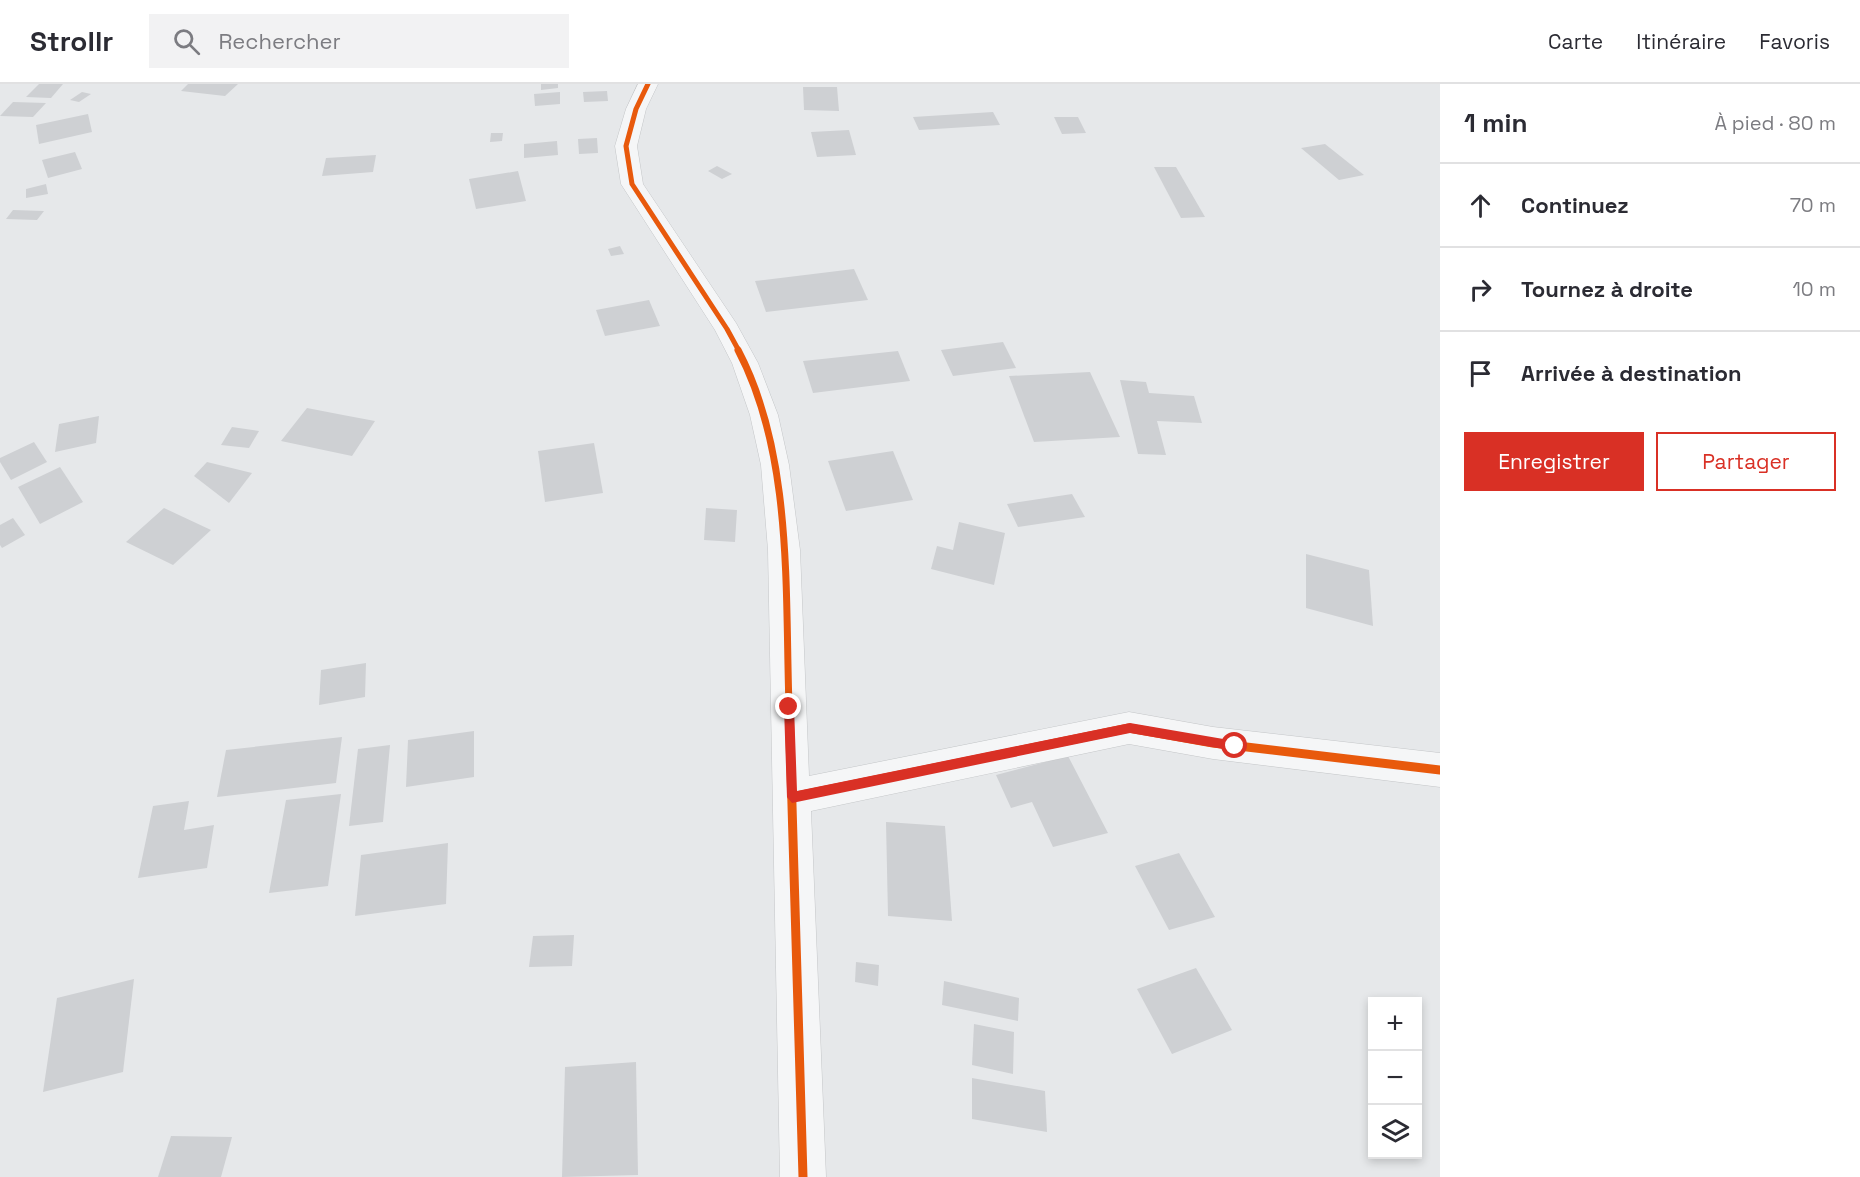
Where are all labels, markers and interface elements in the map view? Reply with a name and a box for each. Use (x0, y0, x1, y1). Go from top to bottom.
search box (149, 14, 569, 68)
text: Strollr (30, 23, 113, 59)
icon: search (170, 25, 203, 58)
text: Rechercher (218, 27, 341, 55)
text: Carte (1548, 28, 1603, 55)
text: Itinéraire (1636, 28, 1726, 55)
text: Favoris (1759, 28, 1830, 55)
text: 1 min (1464, 106, 1528, 140)
text: À pied · 80 m (1714, 110, 1836, 136)
icon: ahead (1464, 189, 1497, 222)
text: Continuez (1521, 191, 1629, 219)
text: 70 m (1790, 192, 1836, 218)
icon: right (1464, 273, 1497, 306)
text: Tournez à droite (1521, 275, 1693, 303)
text: 10 m (1792, 276, 1836, 302)
icon: arrive (1464, 357, 1497, 390)
text: Arrivée à destination (1521, 359, 1742, 387)
button: Enregistrer (1464, 432, 1644, 491)
button: Partager (1656, 432, 1836, 491)
route end (775, 693, 801, 719)
route start (1221, 732, 1247, 758)
map controls (1368, 997, 1422, 1159)
button: + (1368, 997, 1422, 1051)
button: − (1368, 1051, 1422, 1105)
button: layers (1368, 1105, 1422, 1159)

